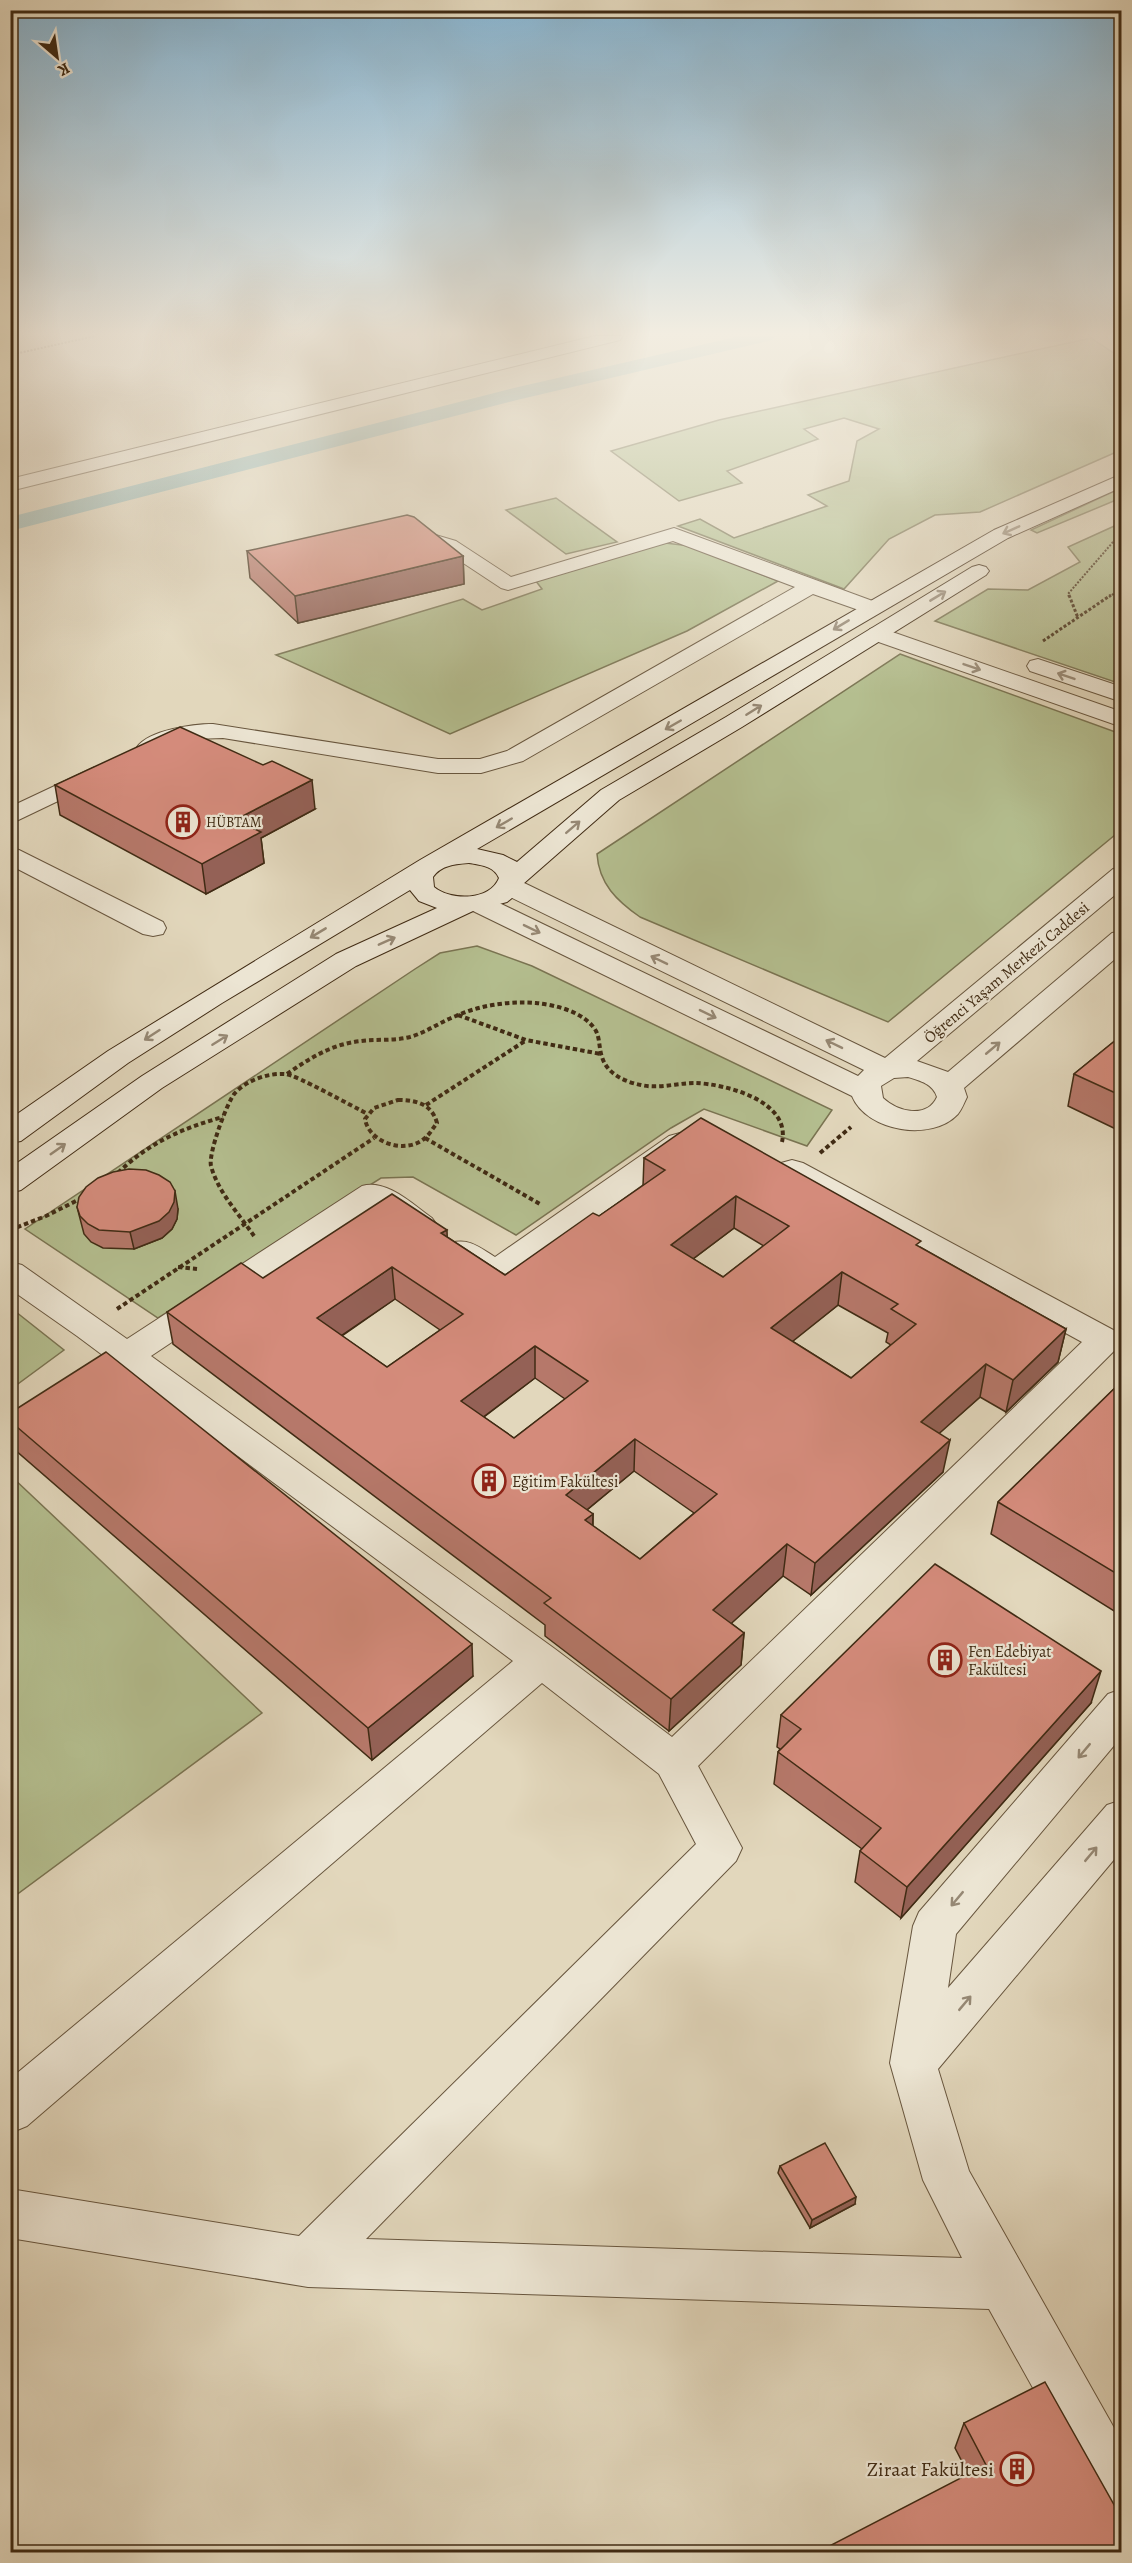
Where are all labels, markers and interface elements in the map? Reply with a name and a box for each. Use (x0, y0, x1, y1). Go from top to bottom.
north arrow (27, 27, 87, 87)
text: K (53, 57, 74, 82)
one-way arrow (1002, 525, 1020, 536)
one-way arrow (929, 590, 946, 602)
one-way arrow (833, 620, 850, 632)
one-way arrow (963, 663, 981, 674)
one-way arrow (1057, 670, 1076, 681)
one-way arrow (745, 703, 762, 715)
one-way arrow (665, 719, 682, 731)
building icon: HÜBTAM (165, 804, 201, 840)
place label: HÜBTAM (206, 813, 262, 832)
one-way arrow (496, 817, 513, 829)
one-way arrow (566, 820, 581, 834)
street label: Öğrenci Yaşam Merkezi Caddesi (919, 897, 1094, 1049)
one-way arrow (523, 924, 541, 936)
one-way arrow (310, 928, 327, 940)
one-way arrow (378, 934, 396, 946)
one-way arrow (650, 953, 668, 965)
one-way arrow (699, 1009, 717, 1021)
one-way arrow (144, 1029, 161, 1041)
one-way arrow (211, 1033, 228, 1046)
one-way arrow (826, 1038, 844, 1050)
one-way arrow (985, 1041, 1000, 1055)
one-way arrow (50, 1143, 66, 1155)
building icon: Eğitim Fakültesi (471, 1463, 507, 1499)
place label: Eğitim Fakültesi (512, 1471, 618, 1493)
place label: Fen Edebiyat Fakültesi (968, 1641, 1052, 1681)
building icon: Fen Edebiyat Fakültesi (927, 1642, 963, 1678)
one-way arrow (1077, 1743, 1090, 1759)
one-way arrow (1084, 1847, 1098, 1862)
one-way arrow (950, 1891, 964, 1906)
one-way arrow (958, 1996, 972, 2011)
building icon: Ziraat Fakültesi (999, 2451, 1035, 2487)
place label: Ziraat Fakültesi (867, 2456, 994, 2483)

